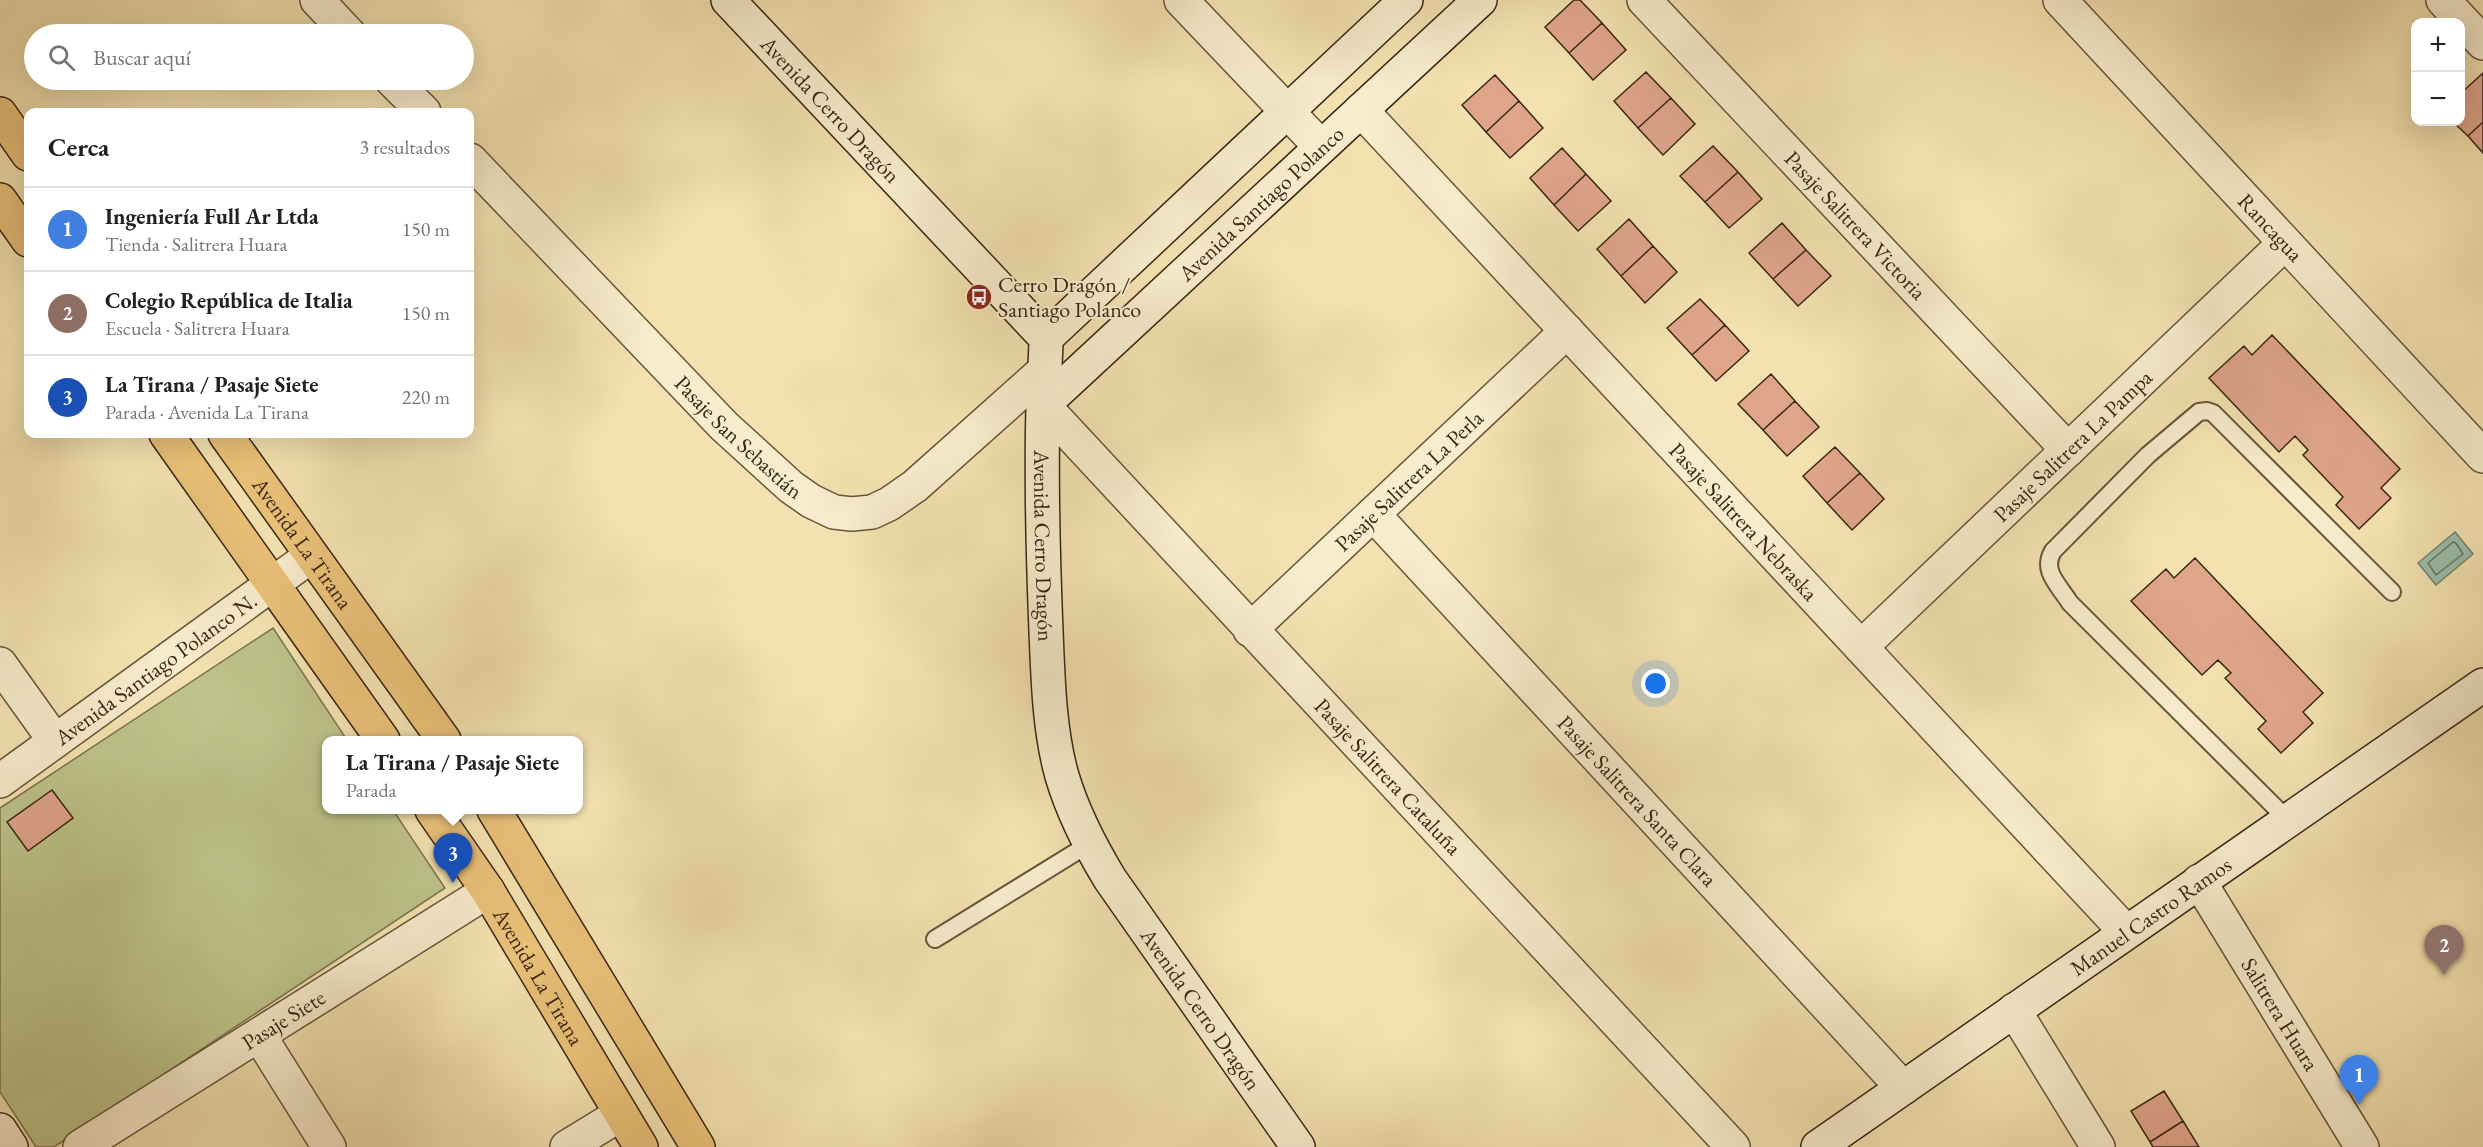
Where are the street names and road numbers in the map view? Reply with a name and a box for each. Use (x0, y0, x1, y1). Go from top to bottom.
street label: Avenida Cerro Dragón (754, 29, 907, 189)
street label: Avenida Santiago Polanco (1171, 119, 1350, 288)
street label: Pasaje Salitrera Victoria (1779, 144, 1933, 306)
street label: Rancagua (2232, 187, 2310, 268)
street label: Pasaje Salitrera La Pampa (1987, 363, 2158, 528)
street label: Pasaje San Sebastián (668, 369, 809, 505)
street label: Pasaje Salitrera La Perla (1328, 403, 1489, 557)
street label: Pasaje Salitrera Nebraska (1663, 436, 1825, 607)
street label: Avenida Cerro Dragón (1028, 449, 1061, 643)
street label: Avenida La Tirana (245, 471, 360, 615)
street label: Avenida Santiago Polanco N. (48, 586, 262, 752)
street label: Pasaje Salitrera Cataluña (1308, 692, 1468, 861)
street label: Pasaje Salitrera Santa Clara (1551, 709, 1724, 893)
street label: Manuel Castro Ramos (2064, 850, 2237, 982)
street label: Avenida La Tirana (486, 901, 591, 1051)
street label: Avenida Cerro Dragón (1134, 921, 1268, 1096)
street label: Salitrera Huara (2235, 952, 2326, 1076)
street label: Pasaje Siete (236, 982, 331, 1056)

